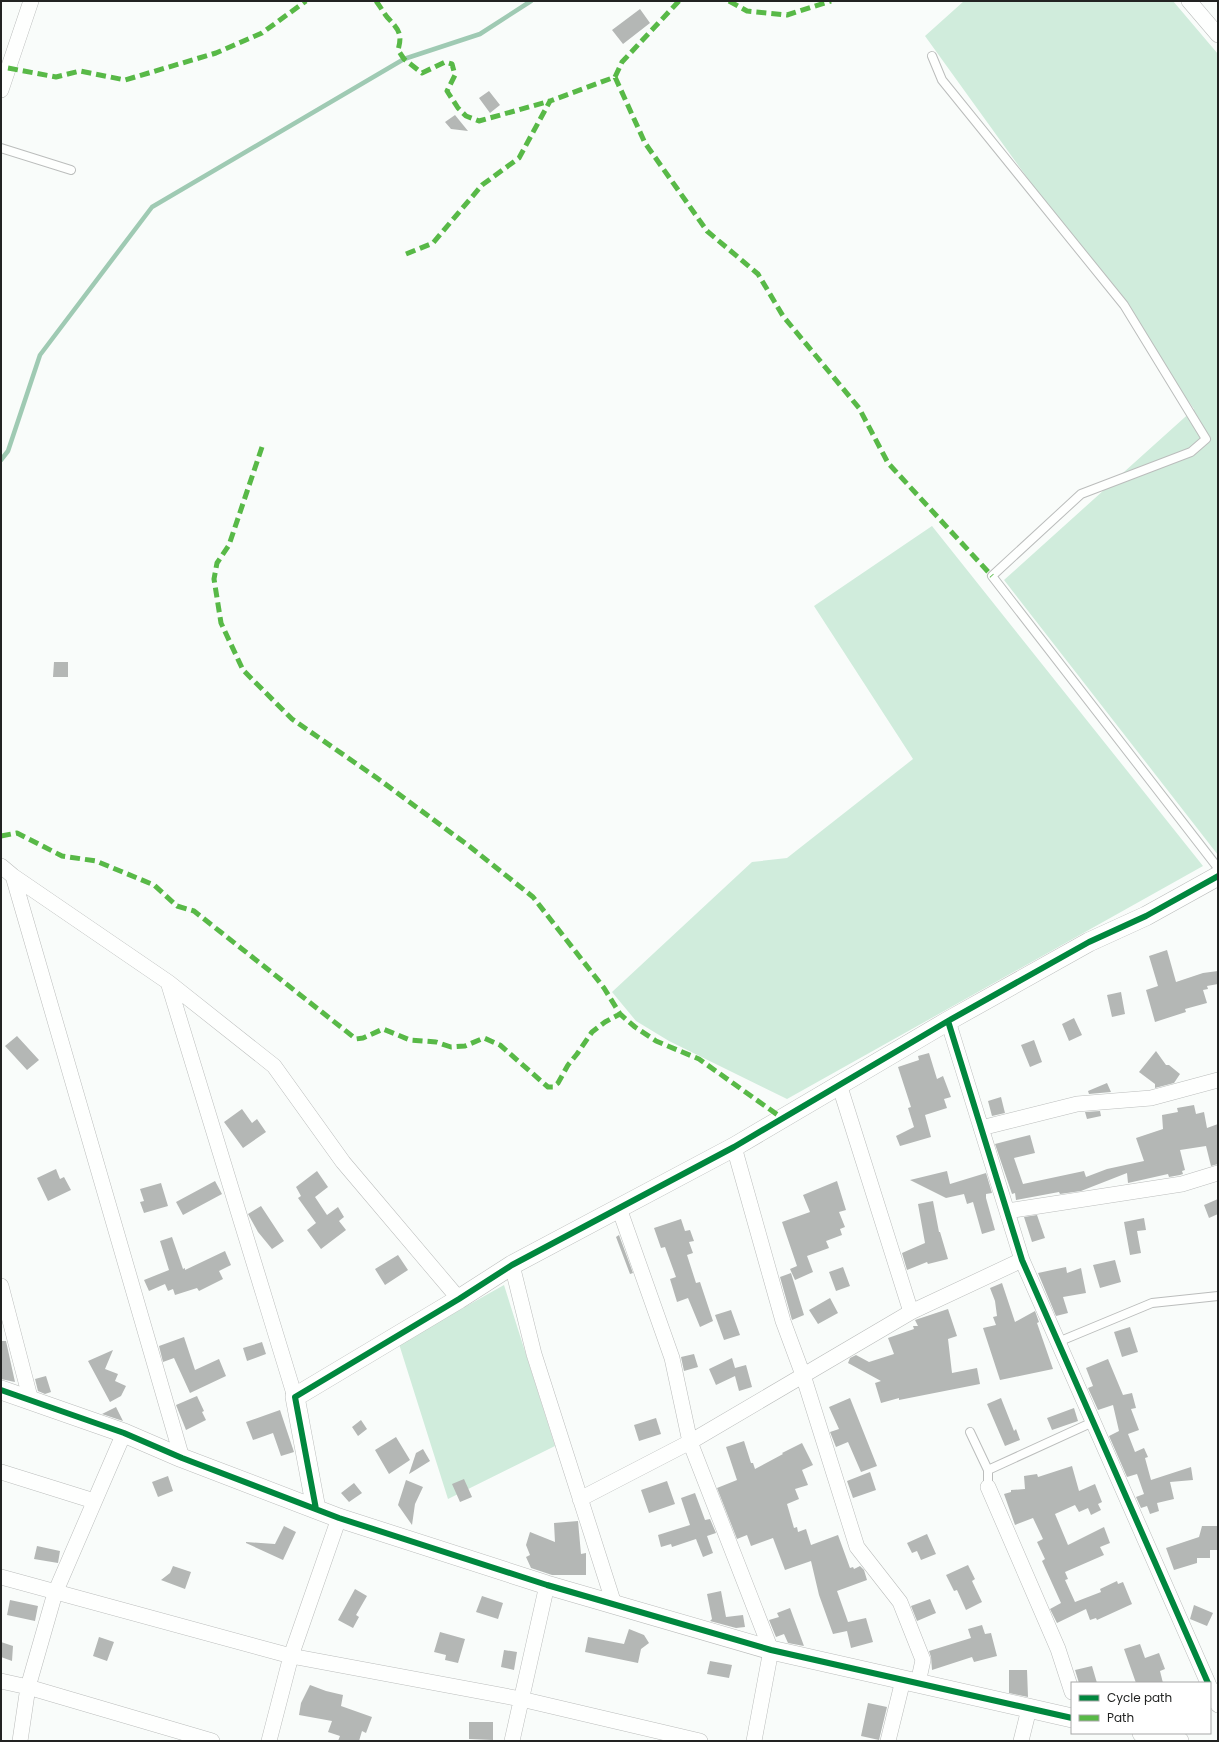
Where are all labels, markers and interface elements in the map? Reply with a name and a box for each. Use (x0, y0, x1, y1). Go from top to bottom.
legend (1071, 1682, 1211, 1734)
text: Cycle path (1107, 1689, 1172, 1706)
text: Path (1107, 1709, 1134, 1726)

